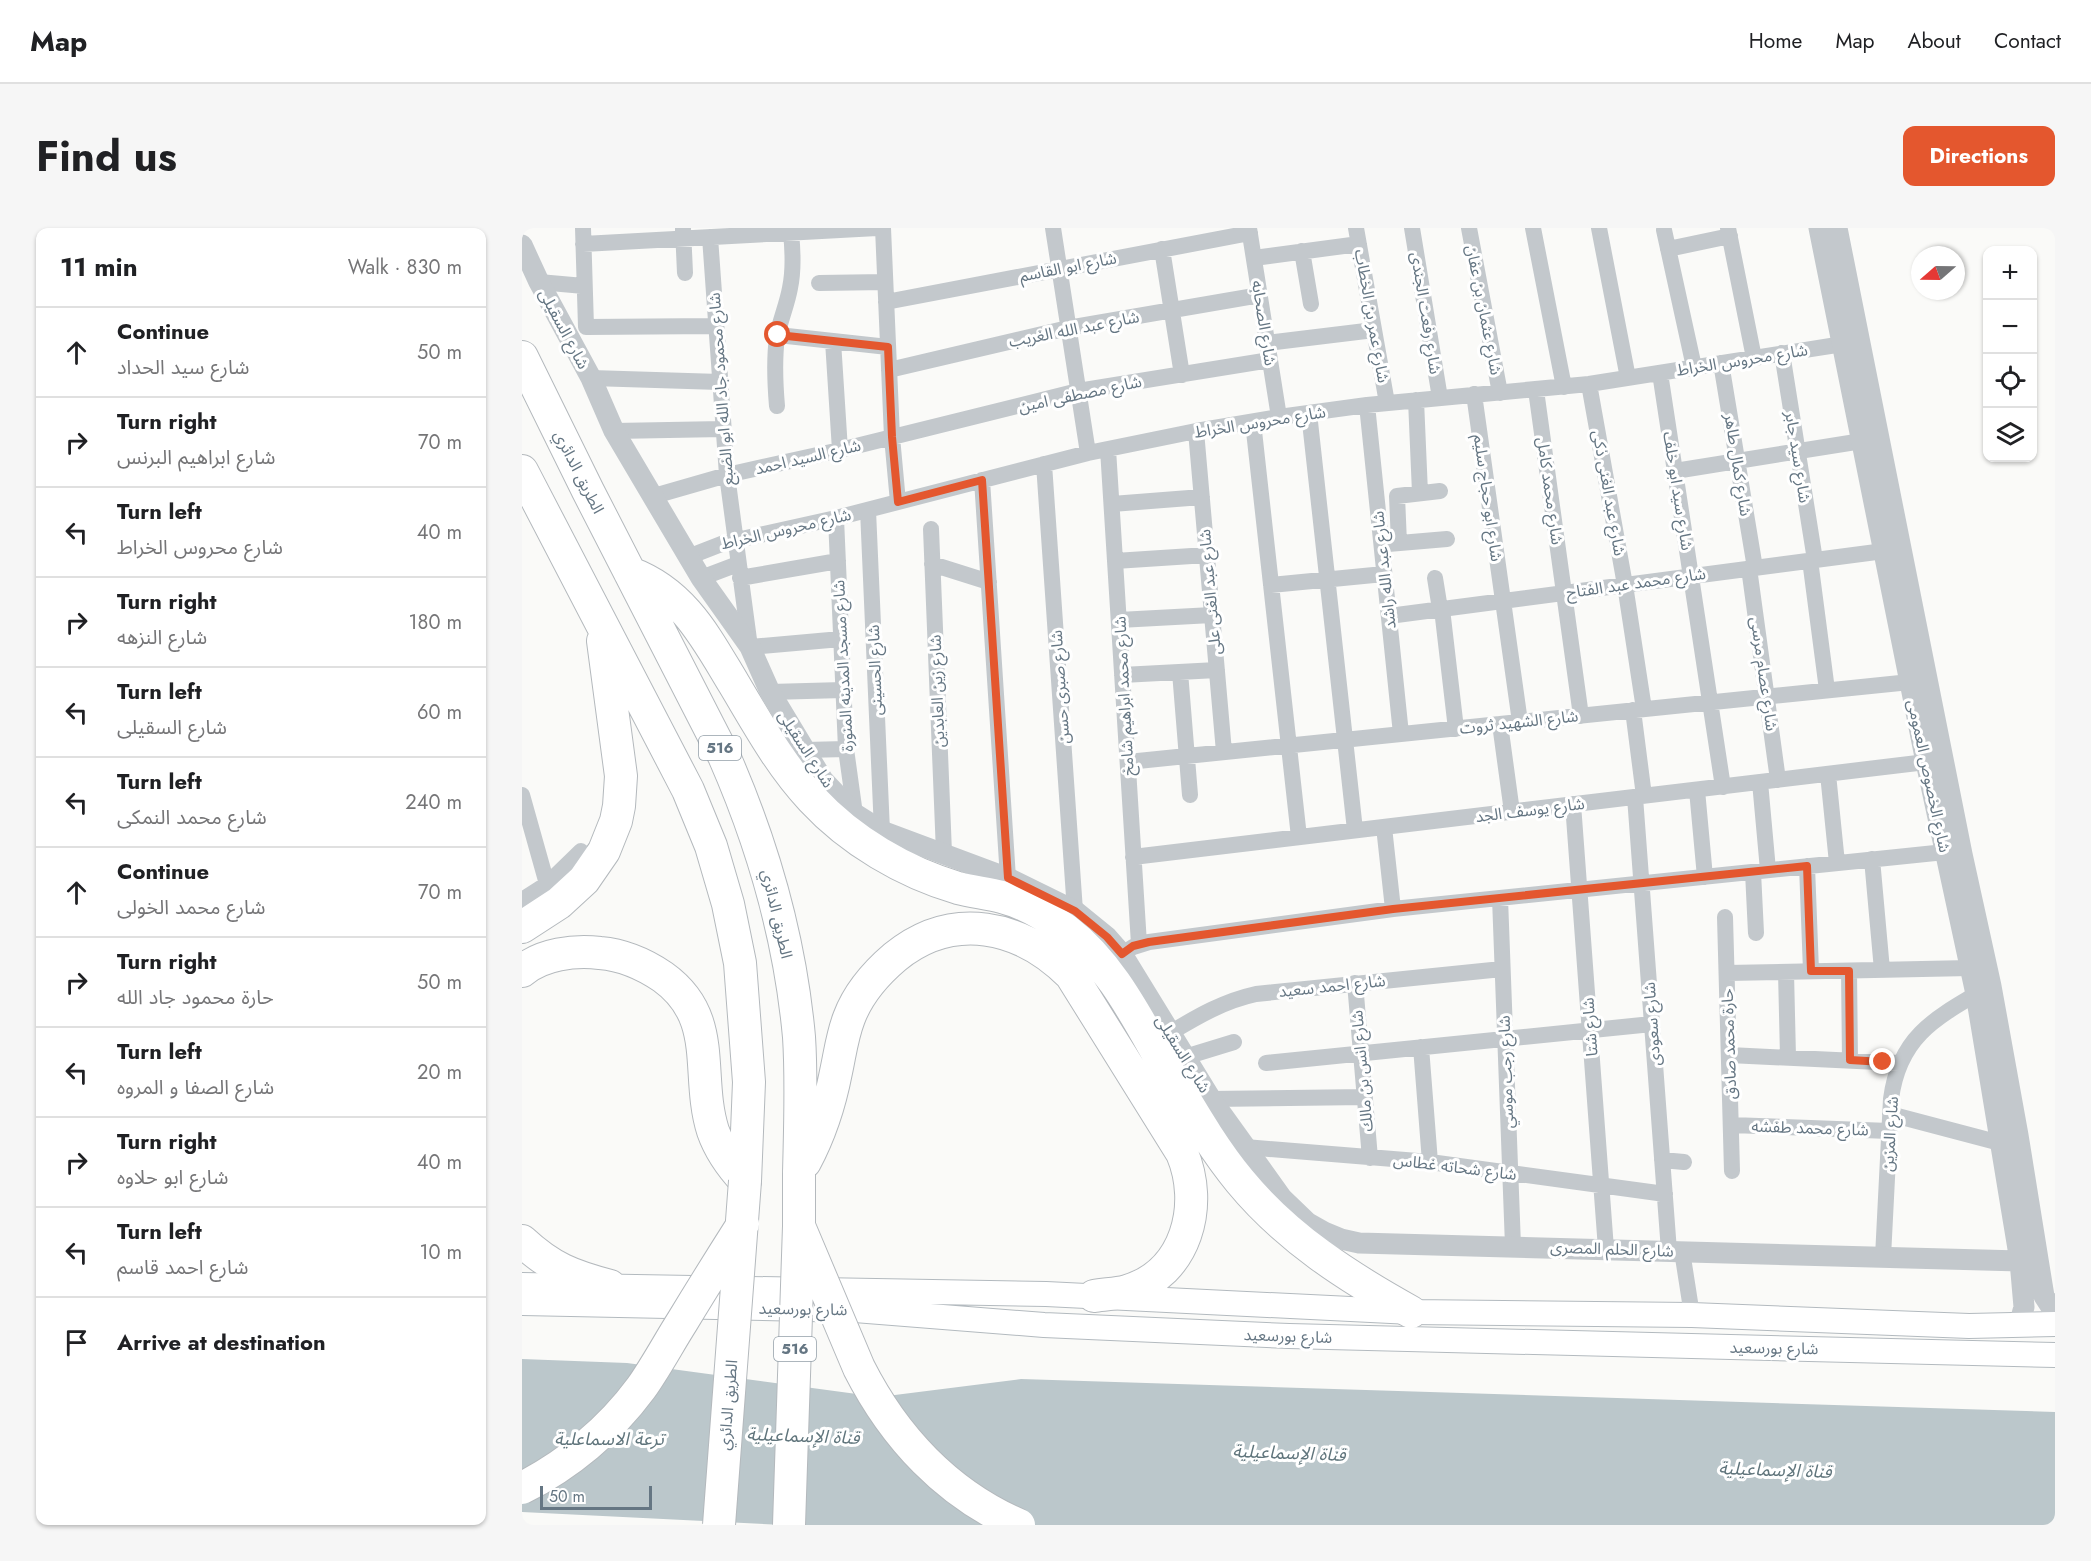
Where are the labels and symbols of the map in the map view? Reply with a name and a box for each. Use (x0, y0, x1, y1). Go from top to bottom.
street label: شارع عثمان بن عفان (1459, 243, 1508, 377)
street label: شارع ابو القاسم (1017, 246, 1119, 289)
north arrow (1911, 246, 1965, 300)
street label: شارع عمر بن الخطاب (1348, 247, 1395, 385)
street label: شارع رفعت الجندى (1404, 250, 1447, 376)
street label: شارع الصحابه (1245, 279, 1282, 367)
street label: شارع السقيلى (532, 285, 595, 374)
street label: شارع محمود جاد الله ابو الضبع (703, 292, 740, 486)
street label: شارع عبد الله الغريب (1007, 305, 1141, 354)
route start (764, 321, 790, 347)
street label: شارع محروس الخراط (1675, 338, 1810, 383)
street label: شارع مصطفى امين (1016, 370, 1144, 419)
street label: شارع محروس الخراط (1193, 400, 1328, 445)
street label: شارع سيد جابر (1778, 409, 1817, 505)
street label: شارع كمال طاهر (1717, 411, 1757, 518)
street label: الطريق الدائري (548, 426, 610, 518)
street label: شارع عبد الغنى ذكى (1586, 428, 1631, 558)
street label: شارع سيد ابو خلف (1656, 430, 1699, 552)
street label: شارع ابو حجاج سليم (1467, 433, 1508, 563)
street label: شارع السيد احمد (753, 434, 863, 481)
street label: شارع محمد كامل (1530, 436, 1569, 546)
street label: شارع محروس الخراط (719, 503, 853, 556)
street label: شارع عبد الله راشد (1366, 510, 1403, 630)
street label: شارع عبد الغنى على (1193, 528, 1228, 656)
street label: شارع محمد عبد الفتاح (1565, 562, 1707, 605)
street label: شارع مسجد المدينه المنورة (827, 579, 860, 753)
street label: شارع محمد ابراهيم شامخ (1108, 615, 1141, 776)
street label: شارع عصام مرسى (1744, 615, 1783, 733)
street label: شارع الحسينى (862, 624, 889, 716)
street label: شارع صبرى حسن (1045, 629, 1076, 745)
street label: شارع زين العابدين (924, 634, 951, 748)
street label: شارع الخصوص العمومى (1901, 697, 1956, 855)
street label: شارع الشهيد ثروت (1459, 704, 1580, 741)
street label: شارع السقيلى (772, 706, 840, 793)
road number: 516 (699, 736, 741, 760)
street label: شارع يوسف الجد (1474, 792, 1586, 829)
street label: الطريق الدائري (755, 867, 798, 961)
street label: شارع احمد سعيد (1278, 969, 1387, 1004)
street label: شارع سعودى (1638, 981, 1667, 1067)
street label: حارة محمد صادق (1716, 988, 1742, 1100)
street label: شارع شتا (1576, 997, 1605, 1057)
street label: شارع انس بن مالك (1345, 1009, 1380, 1133)
street label: شارع السقيلى (1149, 1011, 1216, 1098)
street label: شارع رجب موسي (1493, 1015, 1520, 1129)
route end (1869, 1048, 1895, 1074)
street label: شارع المزين (1876, 1096, 1905, 1173)
street label: شارع محمد طفشه (1751, 1114, 1869, 1143)
street label: شارع شحاته غطاس (1392, 1148, 1518, 1187)
street label: شارع الحلم المصرى (1550, 1235, 1674, 1264)
street label: شارع بورسعيد (758, 1297, 847, 1322)
street label: شارع بورسعيد (1243, 1323, 1333, 1350)
street label: شارع بورسعيد (1729, 1336, 1818, 1361)
road number: 516 (774, 1337, 816, 1361)
street label: الطريق الدائري (713, 1359, 744, 1451)
water label: قناة الإسماعيلية (746, 1421, 861, 1451)
water label: ترعة الاسماعلية (554, 1426, 667, 1452)
water label: قناة الإسماعيلية (1232, 1438, 1347, 1468)
water label: قناة الإسماعيلية (1718, 1455, 1833, 1485)
scale bar (540, 1483, 652, 1510)

